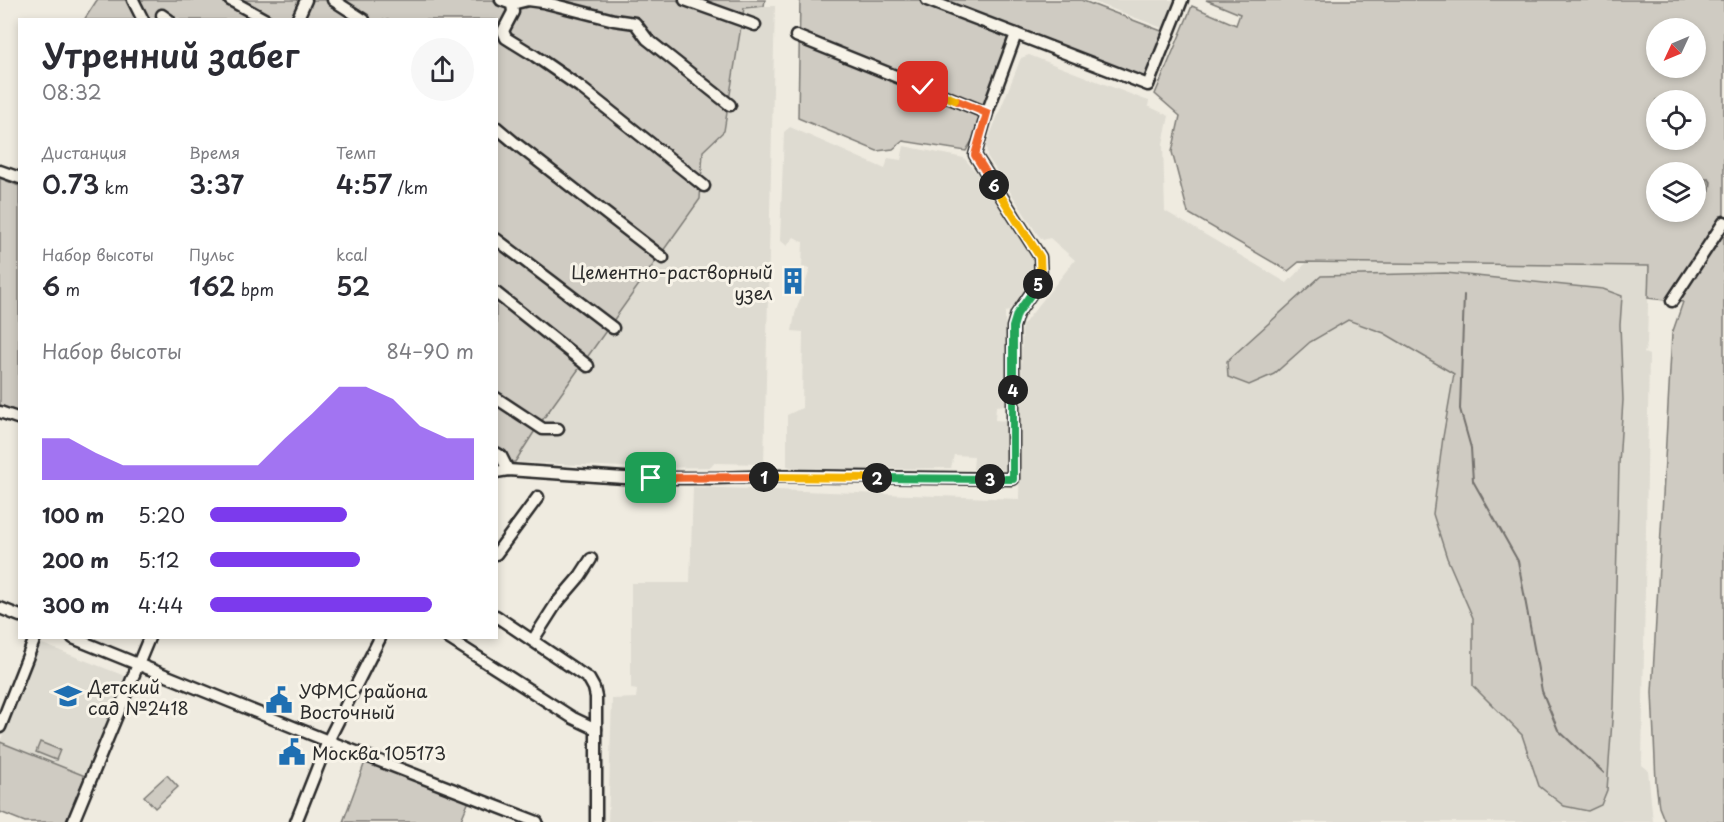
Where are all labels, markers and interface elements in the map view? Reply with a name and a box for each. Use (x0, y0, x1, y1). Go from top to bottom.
north arrow (1646, 18, 1706, 78)
map controls (1646, 18, 1706, 222)
text: Утренний забег (42, 29, 299, 79)
button: share (411, 38, 474, 101)
pin (897, 61, 948, 112)
icon: check (906, 70, 939, 103)
text: 08:32 (42, 77, 102, 107)
button: locate (1646, 90, 1706, 150)
text: Дистанция (42, 140, 127, 164)
text: Время (189, 140, 240, 164)
text: Темп (336, 140, 376, 164)
button: layers (1646, 162, 1706, 222)
text: 0.73 (42, 164, 99, 203)
text: 3:37 (189, 164, 244, 203)
text: 4:57 (336, 164, 392, 203)
pin: 6 (979, 170, 1009, 200)
text: 6 (988, 173, 1000, 197)
text: km (99, 175, 129, 199)
text: /km (392, 175, 428, 199)
text: Набор высоты (42, 242, 154, 266)
text: Пульс (189, 242, 234, 266)
text: kcal (336, 242, 368, 266)
place label: Цементно-растворный узел (571, 258, 773, 306)
text: 6 (42, 266, 60, 305)
text: 162 (189, 266, 236, 305)
text: 52 (336, 266, 370, 305)
building icon: Цементно-растворный узел (778, 266, 808, 296)
pin: 5 (1023, 269, 1053, 299)
text: 5 (1033, 272, 1043, 296)
text: m (60, 277, 80, 301)
text: bpm (236, 277, 274, 301)
text: Набор высоты (42, 336, 182, 366)
text: 84–90 m (387, 336, 474, 366)
pin: 4 (998, 375, 1028, 405)
text: 4 (1008, 378, 1018, 402)
pin (625, 452, 676, 503)
icon: arrive (634, 461, 667, 494)
pin: 1 (749, 462, 779, 492)
pin: 2 (862, 463, 892, 493)
pin: 3 (975, 464, 1005, 494)
text: 1 (760, 465, 768, 489)
text: 2 (871, 466, 883, 490)
text: 3 (985, 467, 995, 491)
text: 100 m (42, 500, 104, 530)
text: 5:20 (138, 500, 185, 530)
text: 200 m (42, 545, 109, 575)
text: 5:12 (138, 545, 180, 575)
text: 300 m (42, 590, 110, 620)
text: 4:44 (138, 590, 183, 620)
place label: Детский сад №2418 (87, 673, 189, 721)
place label: УФМС района Восточный (299, 677, 428, 725)
school or university icon: Детский сад №2418 (53, 681, 83, 711)
public building icon: УФМС района Восточный (264, 685, 294, 715)
public building icon: Москва 105173 (277, 737, 307, 767)
place label: Москва 105173 (312, 739, 446, 766)

